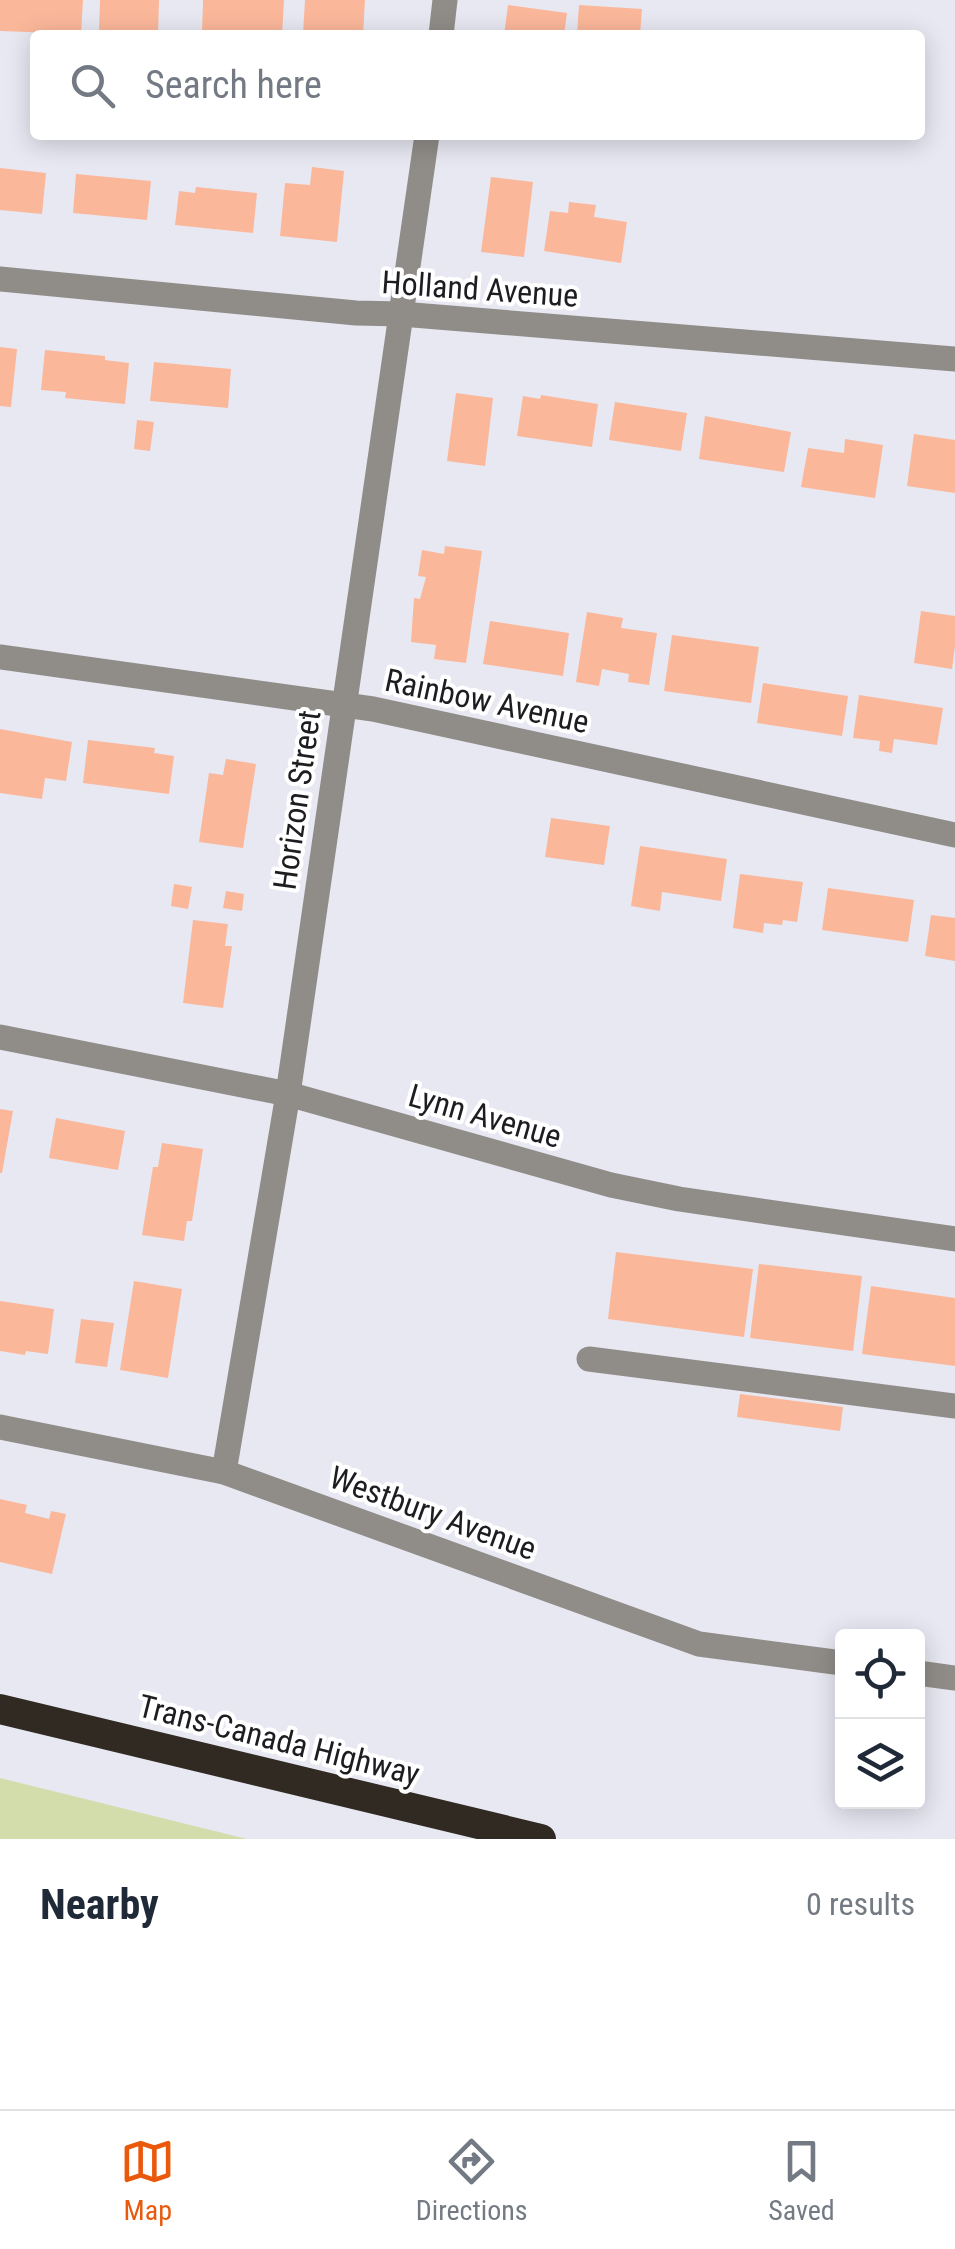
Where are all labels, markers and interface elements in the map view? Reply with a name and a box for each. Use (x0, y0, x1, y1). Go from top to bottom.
search box (30, 30, 925, 140)
icon: search (65, 58, 120, 113)
text: Search here (145, 63, 322, 107)
street label: Holland Avenue (381, 263, 579, 315)
street label: Rainbow Avenue (382, 661, 592, 741)
street label: Horizon Street (266, 708, 328, 892)
street label: Lynn Avenue (404, 1076, 566, 1156)
street label: Westbury Avenue (325, 1458, 541, 1568)
map controls (835, 1629, 925, 1809)
button: locate (835, 1629, 925, 1719)
street label: Trans-Canada Highway (134, 1687, 424, 1793)
button: layers (835, 1719, 925, 1809)
text: Nearby (40, 1880, 159, 1929)
text: 0 results (806, 1885, 915, 1923)
tab: Map (120, 2134, 175, 2227)
tab: Directions (416, 2134, 528, 2227)
tab: Saved (768, 2134, 835, 2227)

